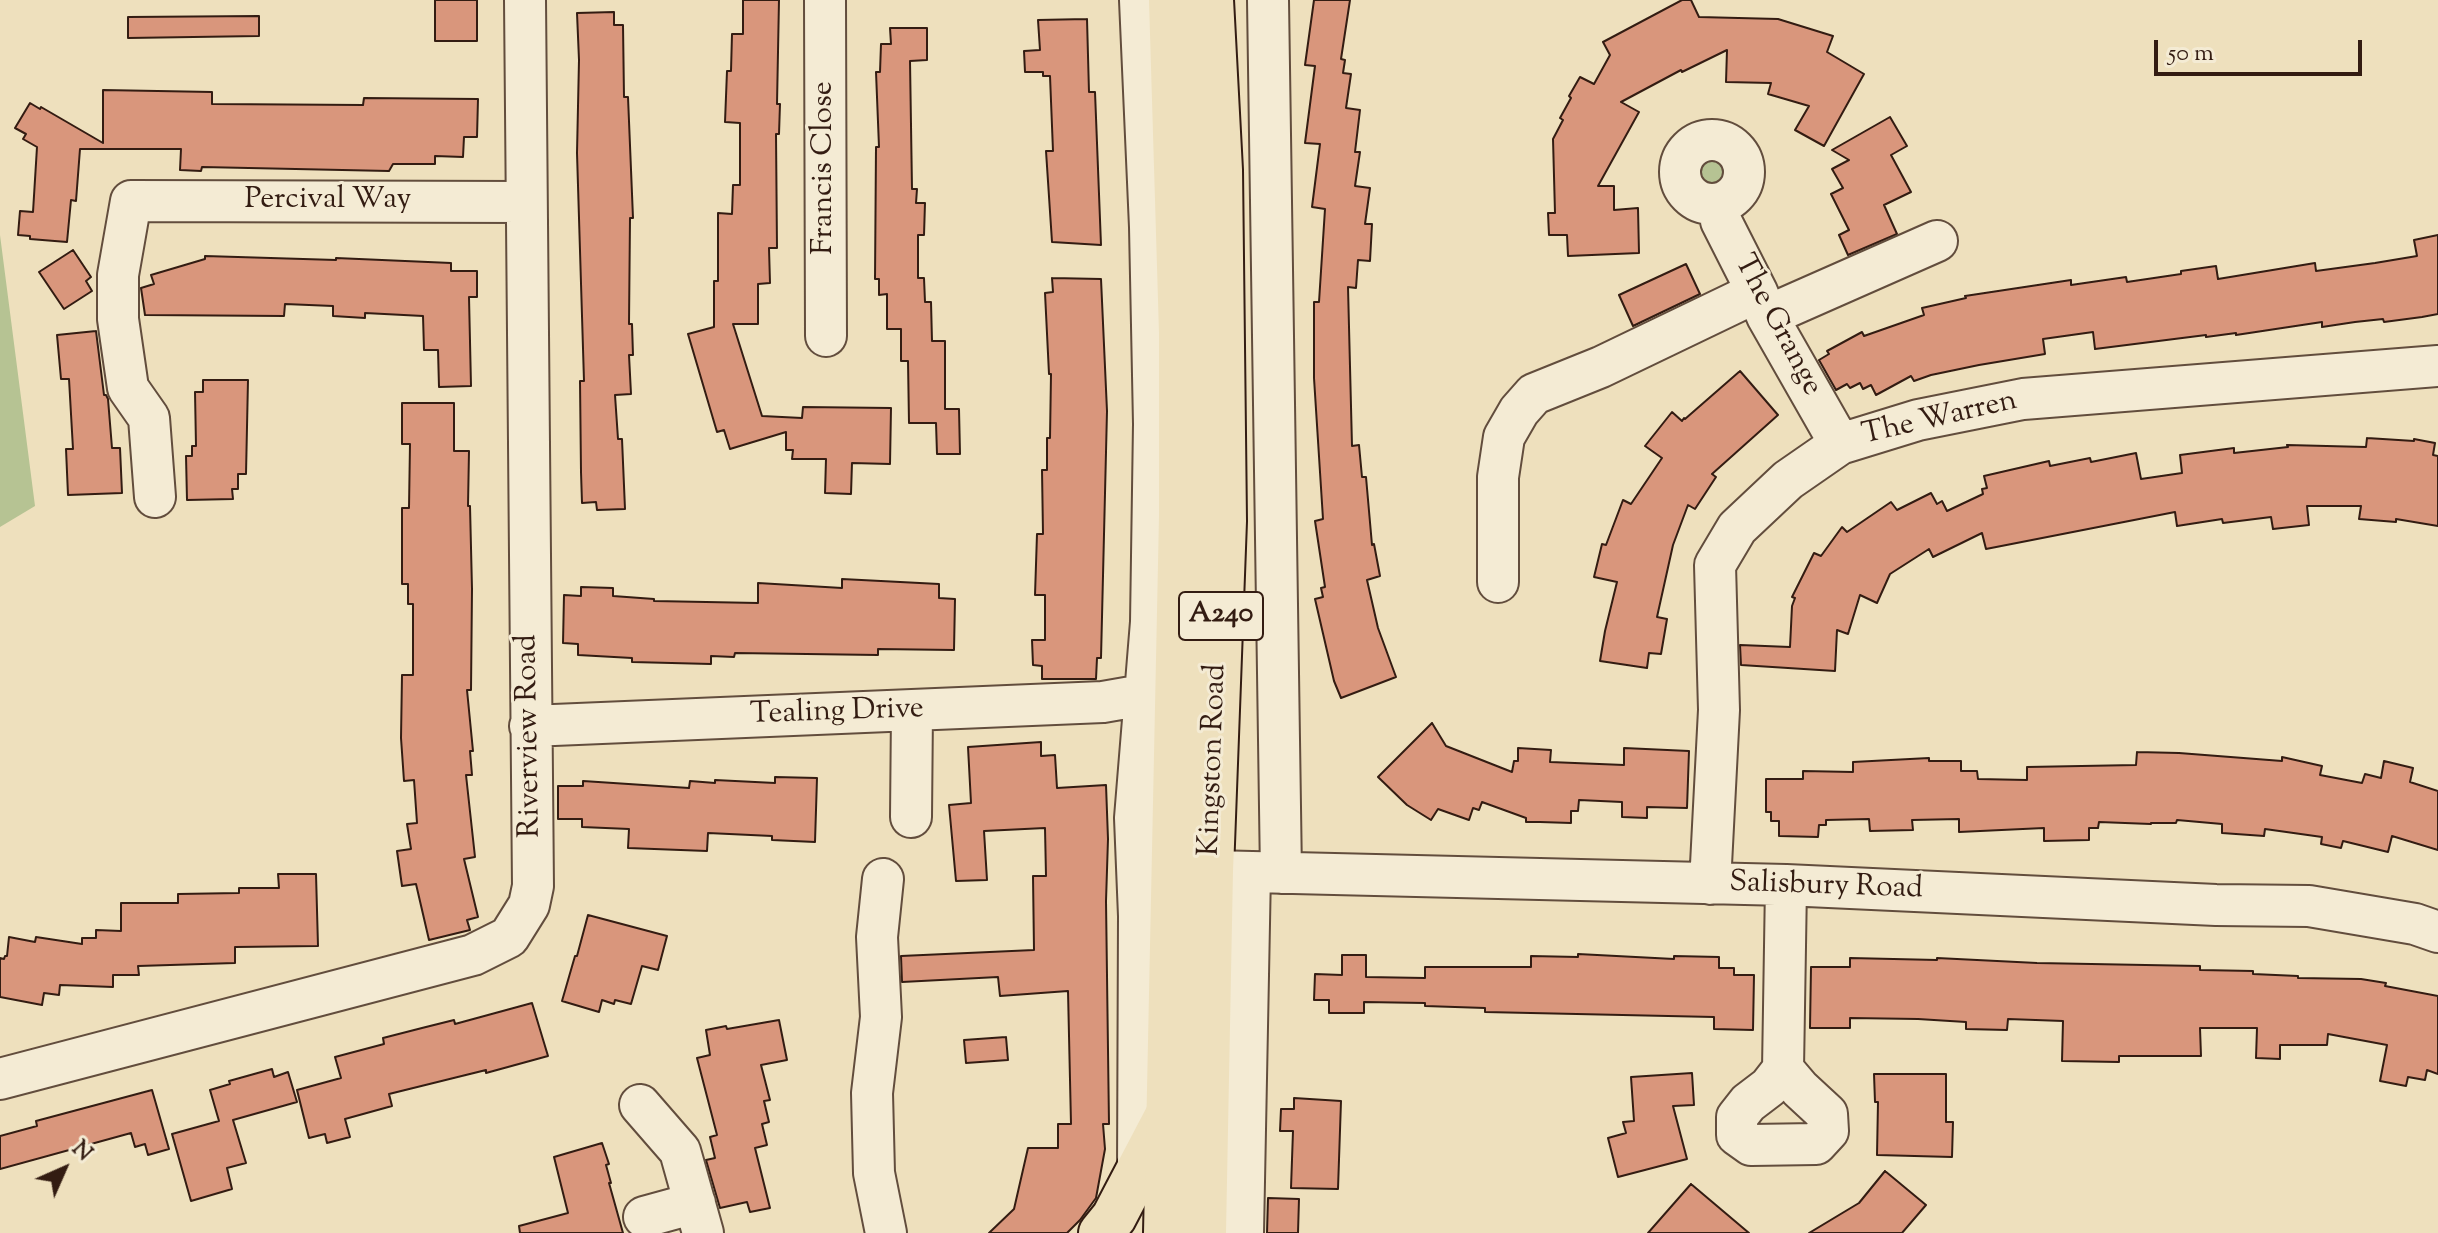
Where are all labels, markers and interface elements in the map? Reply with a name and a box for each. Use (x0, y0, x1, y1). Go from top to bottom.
scale bar (2158, 24, 2366, 74)
text: 50 m (2168, 37, 2214, 71)
street label: Francis Close (808, 81, 844, 255)
street label: Percival Way (245, 184, 411, 220)
street label: The Grange (1724, 249, 1828, 403)
street label: The Warren (1859, 385, 2021, 455)
road number: A240 (1179, 592, 1263, 640)
street label: Riverview Road (511, 634, 551, 838)
street label: Kingston Road (1194, 663, 1236, 857)
street label: Tealing Drive (750, 693, 924, 735)
street label: Salisbury Road (1729, 867, 1923, 909)
north arrow (24, 1129, 104, 1209)
text: N (63, 1135, 98, 1170)

